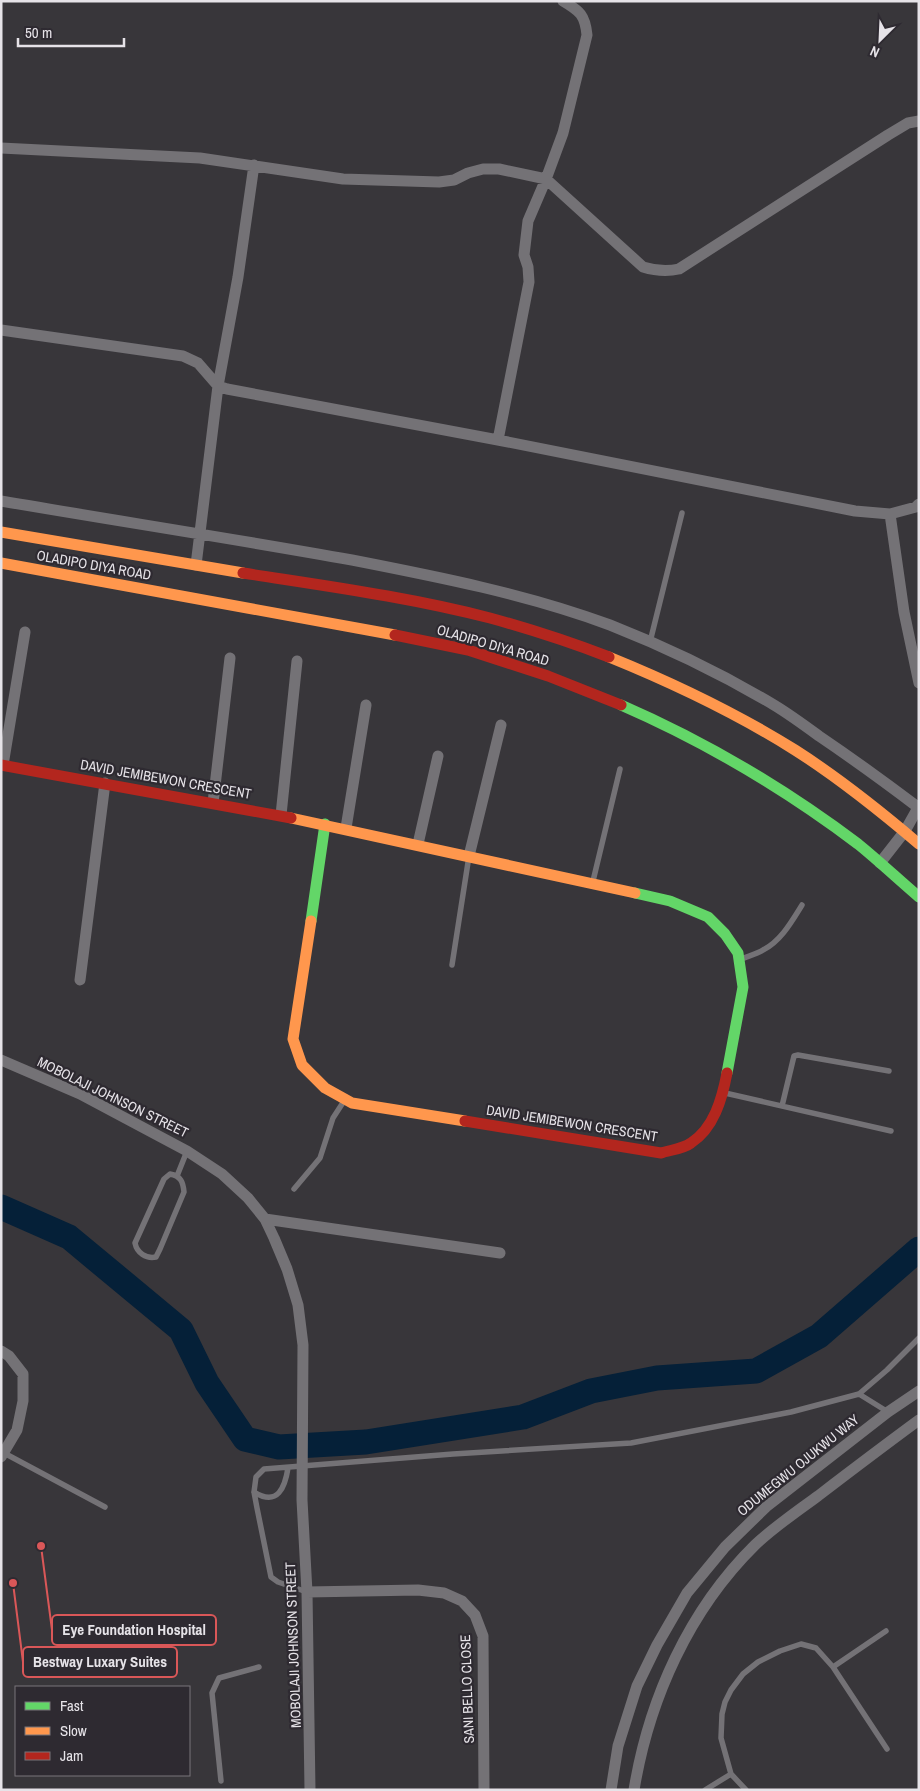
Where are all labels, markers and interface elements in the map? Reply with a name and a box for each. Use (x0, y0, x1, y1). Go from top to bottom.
scale bar (18, 15, 124, 47)
north arrow (855, 15, 905, 65)
text: 50 m (25, 22, 52, 43)
text: N (867, 42, 882, 62)
street label: OLADIPO DIYA ROAD (35, 546, 153, 584)
street label: OLADIPO DIYA ROAD (435, 620, 551, 670)
street label: DAVID JEMIBEWON CRESCENT (79, 755, 253, 803)
street label: MOBOLAJI JOHNSON STREET (35, 1053, 191, 1141)
street label: DAVID JEMIBEWON CRESCENT (485, 1101, 659, 1145)
street label: ODUMEGWU OJUKWU WAY (733, 1410, 863, 1520)
street label: MOBOLAJI JOHNSON STREET (281, 1562, 305, 1728)
callout: Eye Foundation Hospital (52, 1615, 216, 1645)
text: Eye Foundation Hospital (62, 1619, 206, 1640)
street label: SANI BELLO CLOSE (456, 1634, 478, 1744)
callout: Bestway Luxary Suites (23, 1647, 177, 1677)
text: Bestway Luxary Suites (33, 1651, 167, 1672)
legend (15, 1686, 190, 1776)
text: Fast (60, 1695, 84, 1716)
text: Slow (60, 1720, 87, 1741)
text: Jam (60, 1745, 83, 1766)

